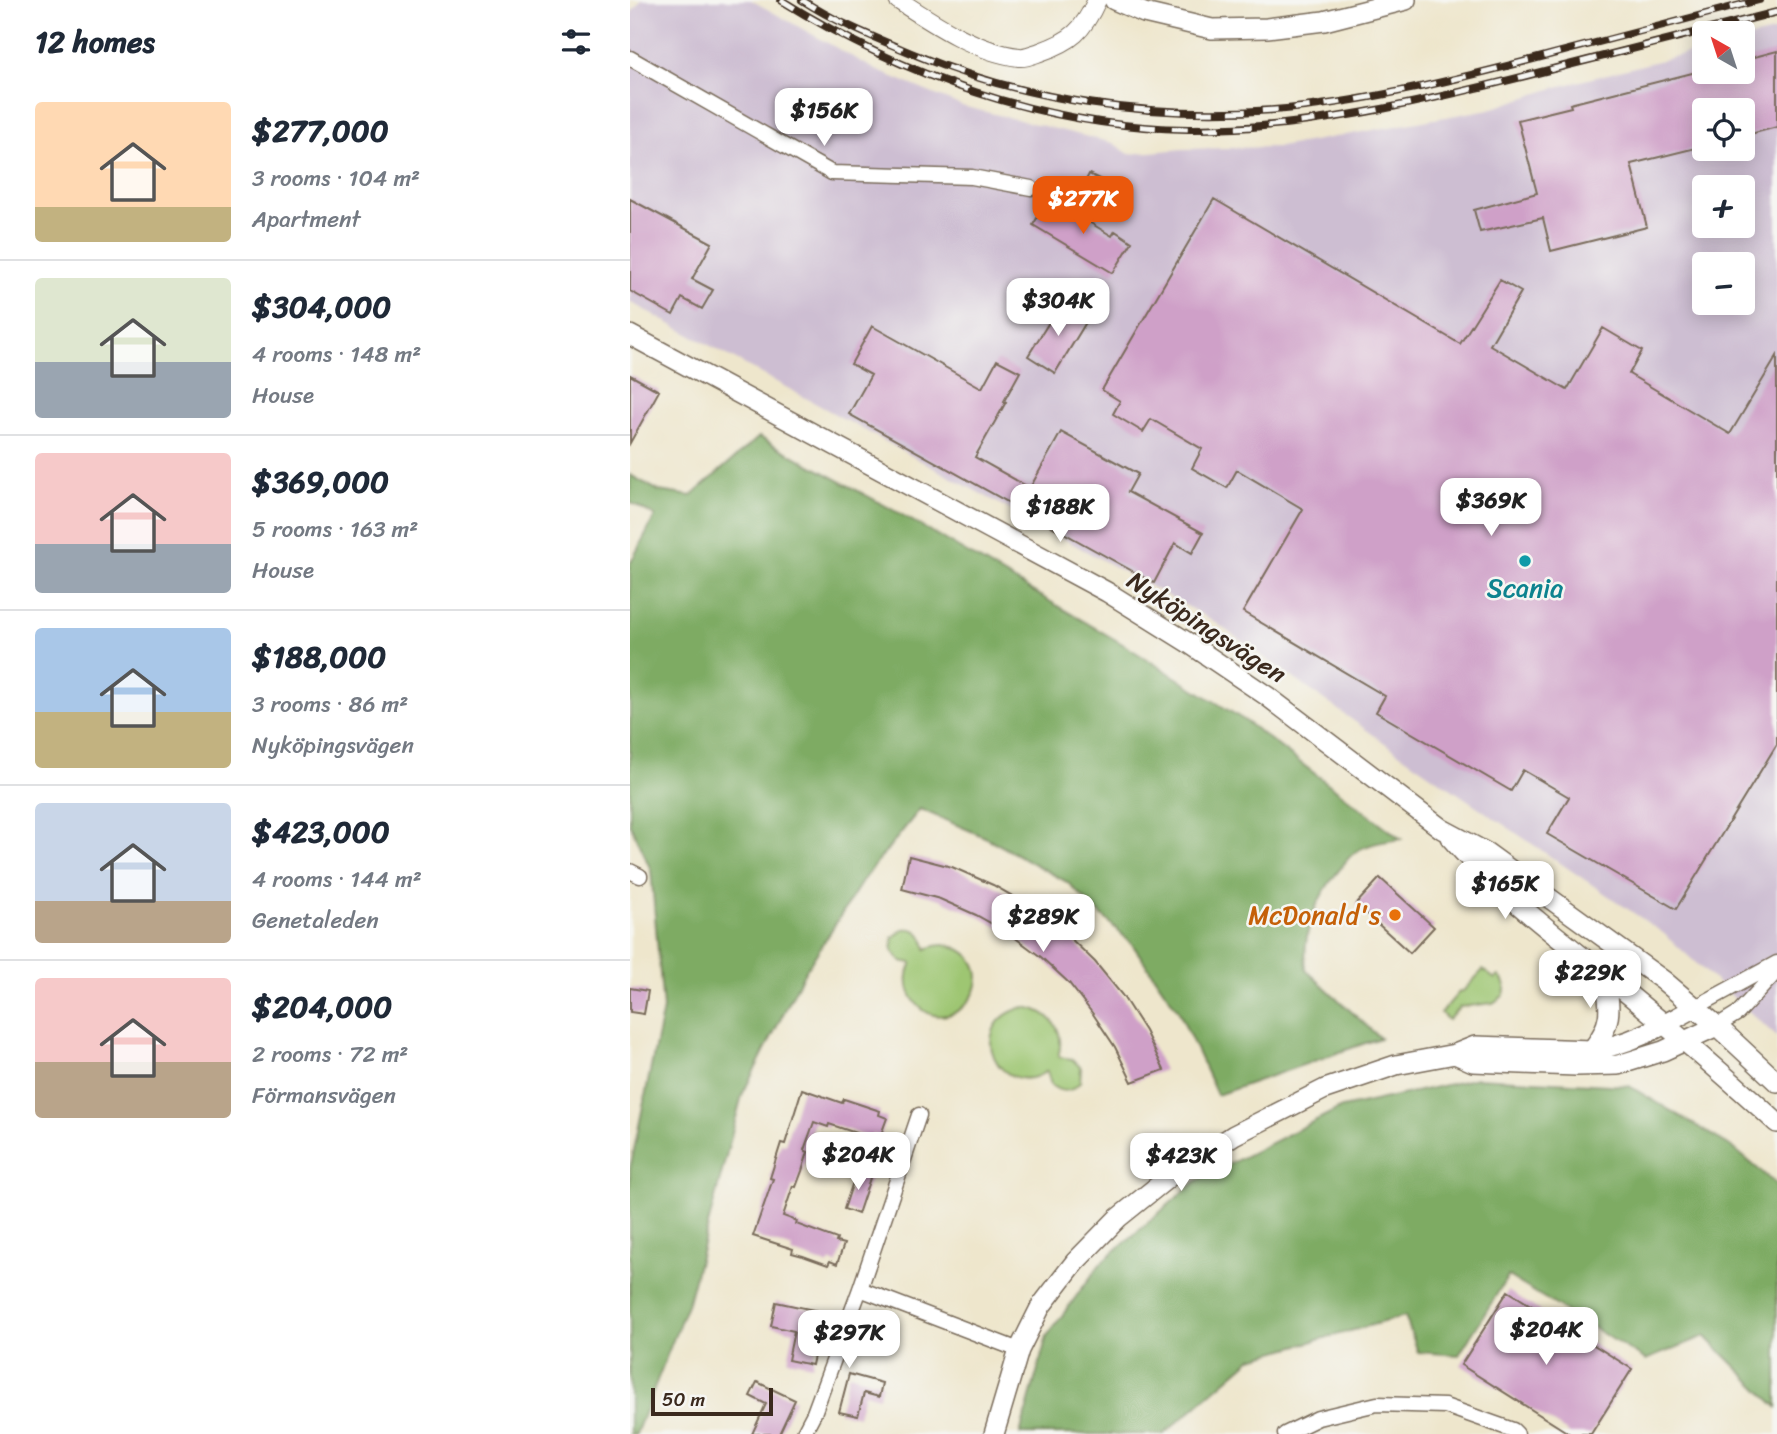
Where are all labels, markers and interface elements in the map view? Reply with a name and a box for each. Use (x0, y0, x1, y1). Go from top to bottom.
text: 12 homes (35, 15, 155, 69)
north arrow (1692, 21, 1755, 84)
map controls (1692, 21, 1755, 315)
icon: filters (557, 23, 595, 61)
pin: $156K (775, 88, 873, 148)
text: $156K (791, 90, 857, 131)
button: locate (1692, 98, 1755, 161)
text: $277,000 (252, 104, 389, 158)
icon: home (91, 130, 175, 214)
text: 3 rooms · 104 m² (252, 158, 420, 199)
button: + (1692, 175, 1755, 238)
pin: $277K (1034, 176, 1132, 236)
text: $277K (1049, 178, 1118, 219)
text: Apartment (252, 199, 361, 240)
button: − (1692, 252, 1755, 315)
pin: $304K (1009, 278, 1107, 338)
text: $304,000 (252, 280, 391, 334)
text: $304K (1022, 280, 1094, 321)
icon: home (91, 306, 175, 390)
text: 4 rooms · 148 m² (252, 334, 421, 375)
text: House (252, 375, 314, 416)
text: $369,000 (252, 455, 389, 509)
pin: $369K (1442, 478, 1540, 538)
text: $369K (1456, 480, 1526, 521)
icon: home (91, 481, 175, 565)
pin: $188K (1011, 484, 1109, 544)
text: $188K (1026, 486, 1094, 527)
text: 5 rooms · 163 m² (252, 509, 418, 550)
text: House (252, 550, 314, 591)
marker: Scania (1517, 553, 1533, 569)
street label: Nyköpingsvägen (1118, 558, 1296, 696)
place label: Scania (1487, 565, 1563, 611)
text: $188,000 (252, 630, 386, 684)
icon: home (91, 656, 175, 740)
text: 3 rooms · 86 m² (252, 684, 408, 725)
text: Nyköpingsvägen (252, 725, 414, 766)
text: $423,000 (252, 805, 390, 859)
icon: home (91, 831, 175, 915)
text: 4 rooms · 144 m² (252, 859, 422, 900)
pin: $165K (1456, 862, 1554, 921)
text: $165K (1472, 863, 1538, 904)
place label: McDonald's (1248, 892, 1381, 938)
pin: $289K (994, 894, 1092, 954)
text: $289K (1008, 896, 1078, 937)
text: Genetaleden (252, 900, 379, 941)
marker: McDonald's (1387, 907, 1403, 923)
pin: $229K (1541, 950, 1639, 1010)
text: $229K (1555, 952, 1625, 993)
text: $204,000 (252, 980, 392, 1034)
icon: home (91, 1006, 175, 1090)
text: 2 rooms · 72 m² (252, 1034, 408, 1075)
text: Förmansvägen (252, 1075, 396, 1116)
pin: $204K (809, 1132, 907, 1192)
text: $204K (822, 1134, 894, 1175)
pin: $423K (1132, 1134, 1230, 1193)
text: $423K (1146, 1135, 1216, 1176)
pin: $204K (1497, 1308, 1595, 1367)
text: $204K (1510, 1309, 1582, 1350)
pin: $297K (800, 1310, 898, 1370)
text: $297K (814, 1312, 884, 1353)
text: 50 m (662, 1383, 705, 1416)
scale bar (651, 1385, 774, 1417)

